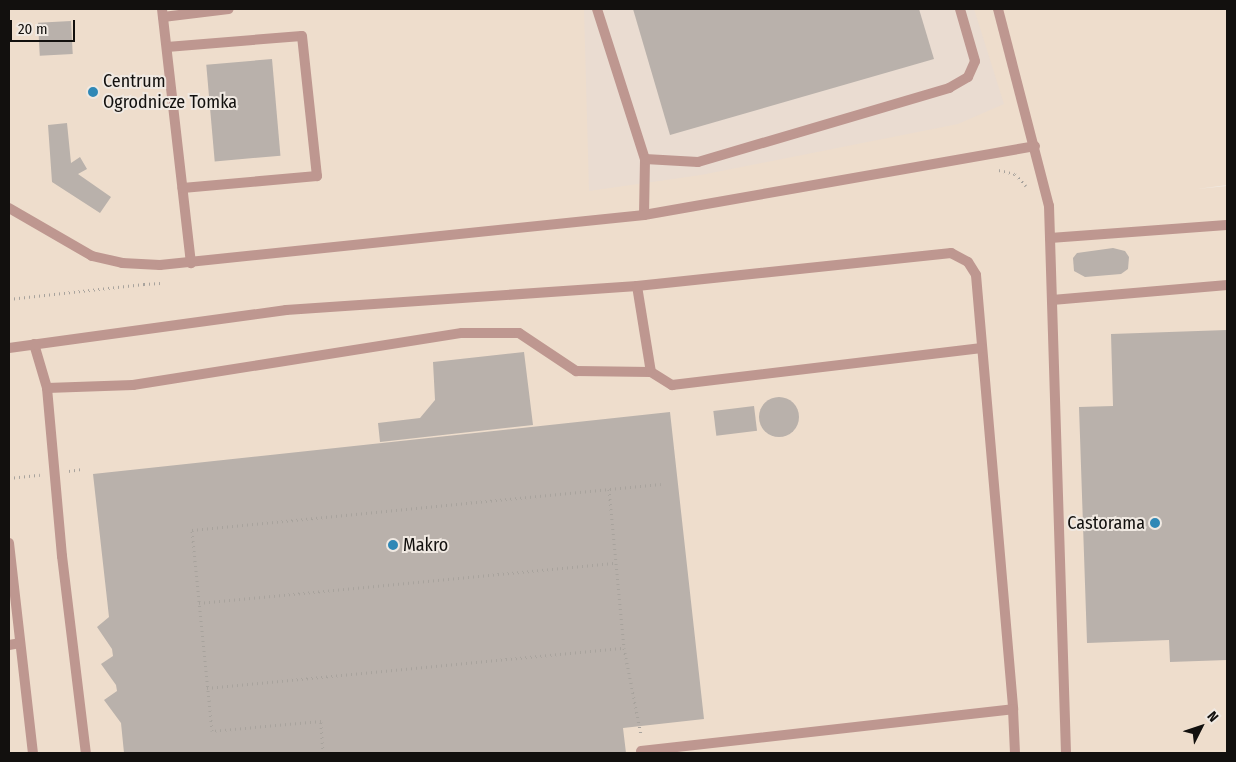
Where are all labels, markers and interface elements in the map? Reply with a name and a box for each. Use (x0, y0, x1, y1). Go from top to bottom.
scale bar (12, 10, 78, 42)
text: 20 m (18, 20, 48, 38)
place label: Centrum Ogrodnicze Tomka (103, 71, 237, 114)
marker: Centrum Ogrodnicze Tomka (87, 86, 99, 98)
place label: Castorama (1067, 512, 1145, 534)
marker: Castorama (1149, 517, 1161, 529)
place label: Makro (403, 534, 448, 556)
marker: Makro (387, 539, 399, 551)
north arrow (1176, 702, 1226, 752)
text: N (1204, 708, 1222, 726)

